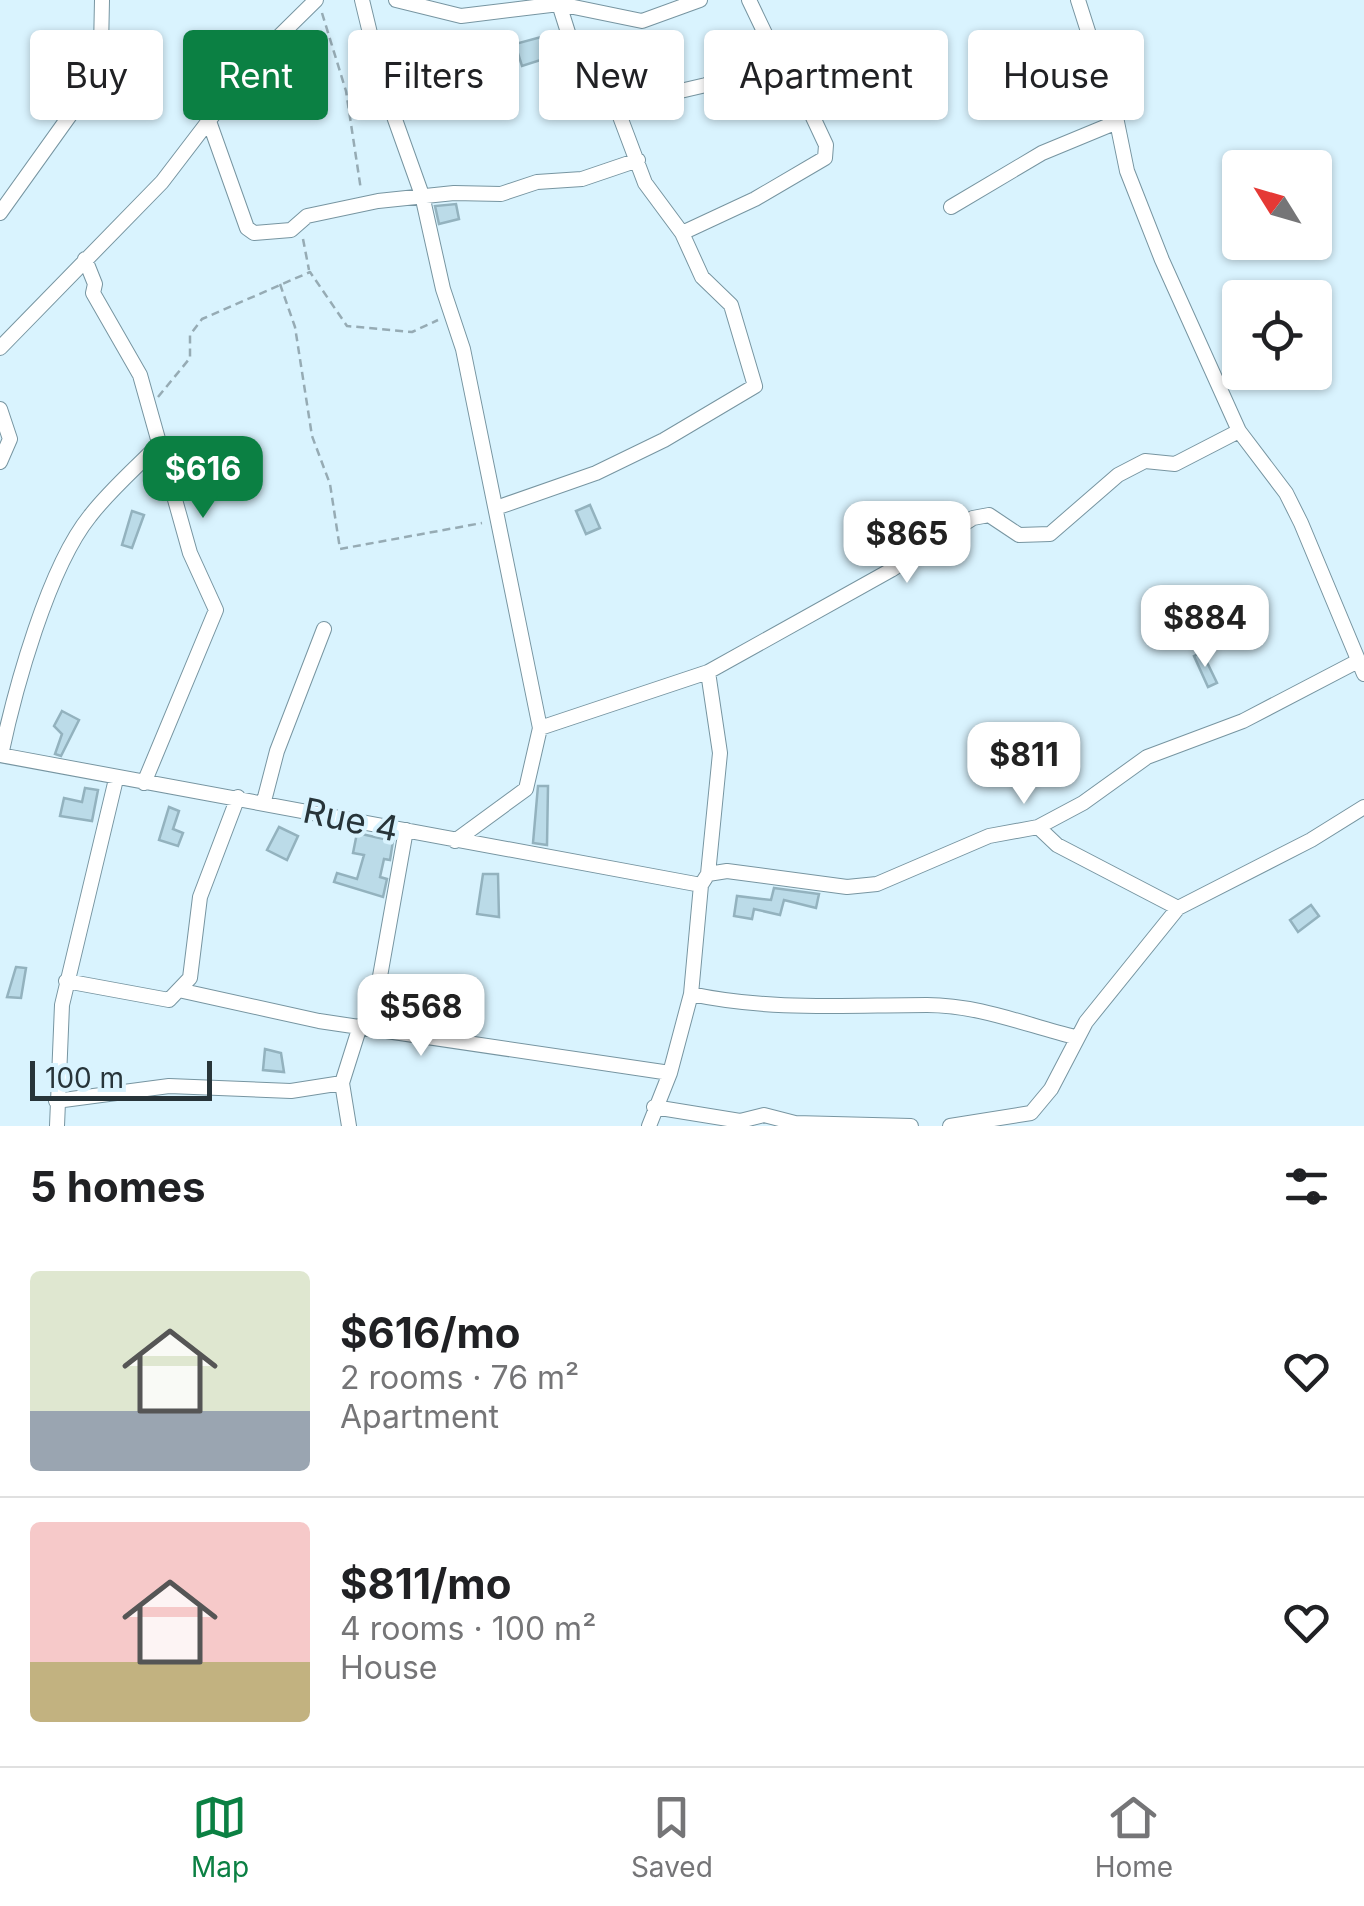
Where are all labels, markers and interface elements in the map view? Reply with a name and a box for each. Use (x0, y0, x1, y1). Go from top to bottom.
chip: Buy (30, 30, 163, 120)
chip: Rent (183, 30, 328, 120)
chip: Filters (348, 30, 519, 120)
chip: New (539, 30, 684, 120)
chip: Apartment (704, 30, 948, 120)
chip: House (968, 30, 1144, 120)
north arrow (1222, 150, 1332, 260)
map controls (1222, 150, 1332, 390)
button: locate (1222, 280, 1332, 390)
pin: $616 (144, 436, 262, 521)
text: $616 (165, 449, 241, 488)
pin: $865 (848, 501, 966, 586)
text: $865 (865, 514, 949, 553)
pin: $884 (1146, 585, 1264, 670)
text: $884 (1163, 598, 1247, 637)
pin: $811 (965, 722, 1083, 807)
text: $811 (989, 735, 1059, 774)
street label: Rue 4 (300, 788, 402, 850)
pin: $568 (362, 974, 480, 1059)
text: $568 (379, 987, 463, 1026)
scale bar (30, 1056, 212, 1100)
text: 100 m (45, 1061, 124, 1095)
icon: filters (1279, 1159, 1334, 1214)
text: 5 homes (30, 1161, 206, 1212)
text: $616/mo (340, 1307, 521, 1358)
icon: home (110, 1311, 230, 1431)
icon: heart (1279, 1344, 1334, 1399)
text: 2 rooms · 76 m² (340, 1358, 579, 1397)
text: Apartment (340, 1397, 499, 1436)
text: $811/mo (340, 1558, 511, 1609)
icon: home (110, 1562, 230, 1682)
icon: heart (1279, 1595, 1334, 1650)
text: 4 rooms · 100 m² (340, 1609, 596, 1648)
text: House (340, 1648, 437, 1687)
tab: Map (191, 1790, 249, 1884)
tab: Saved (631, 1790, 713, 1884)
tab: Home (1095, 1790, 1173, 1884)

